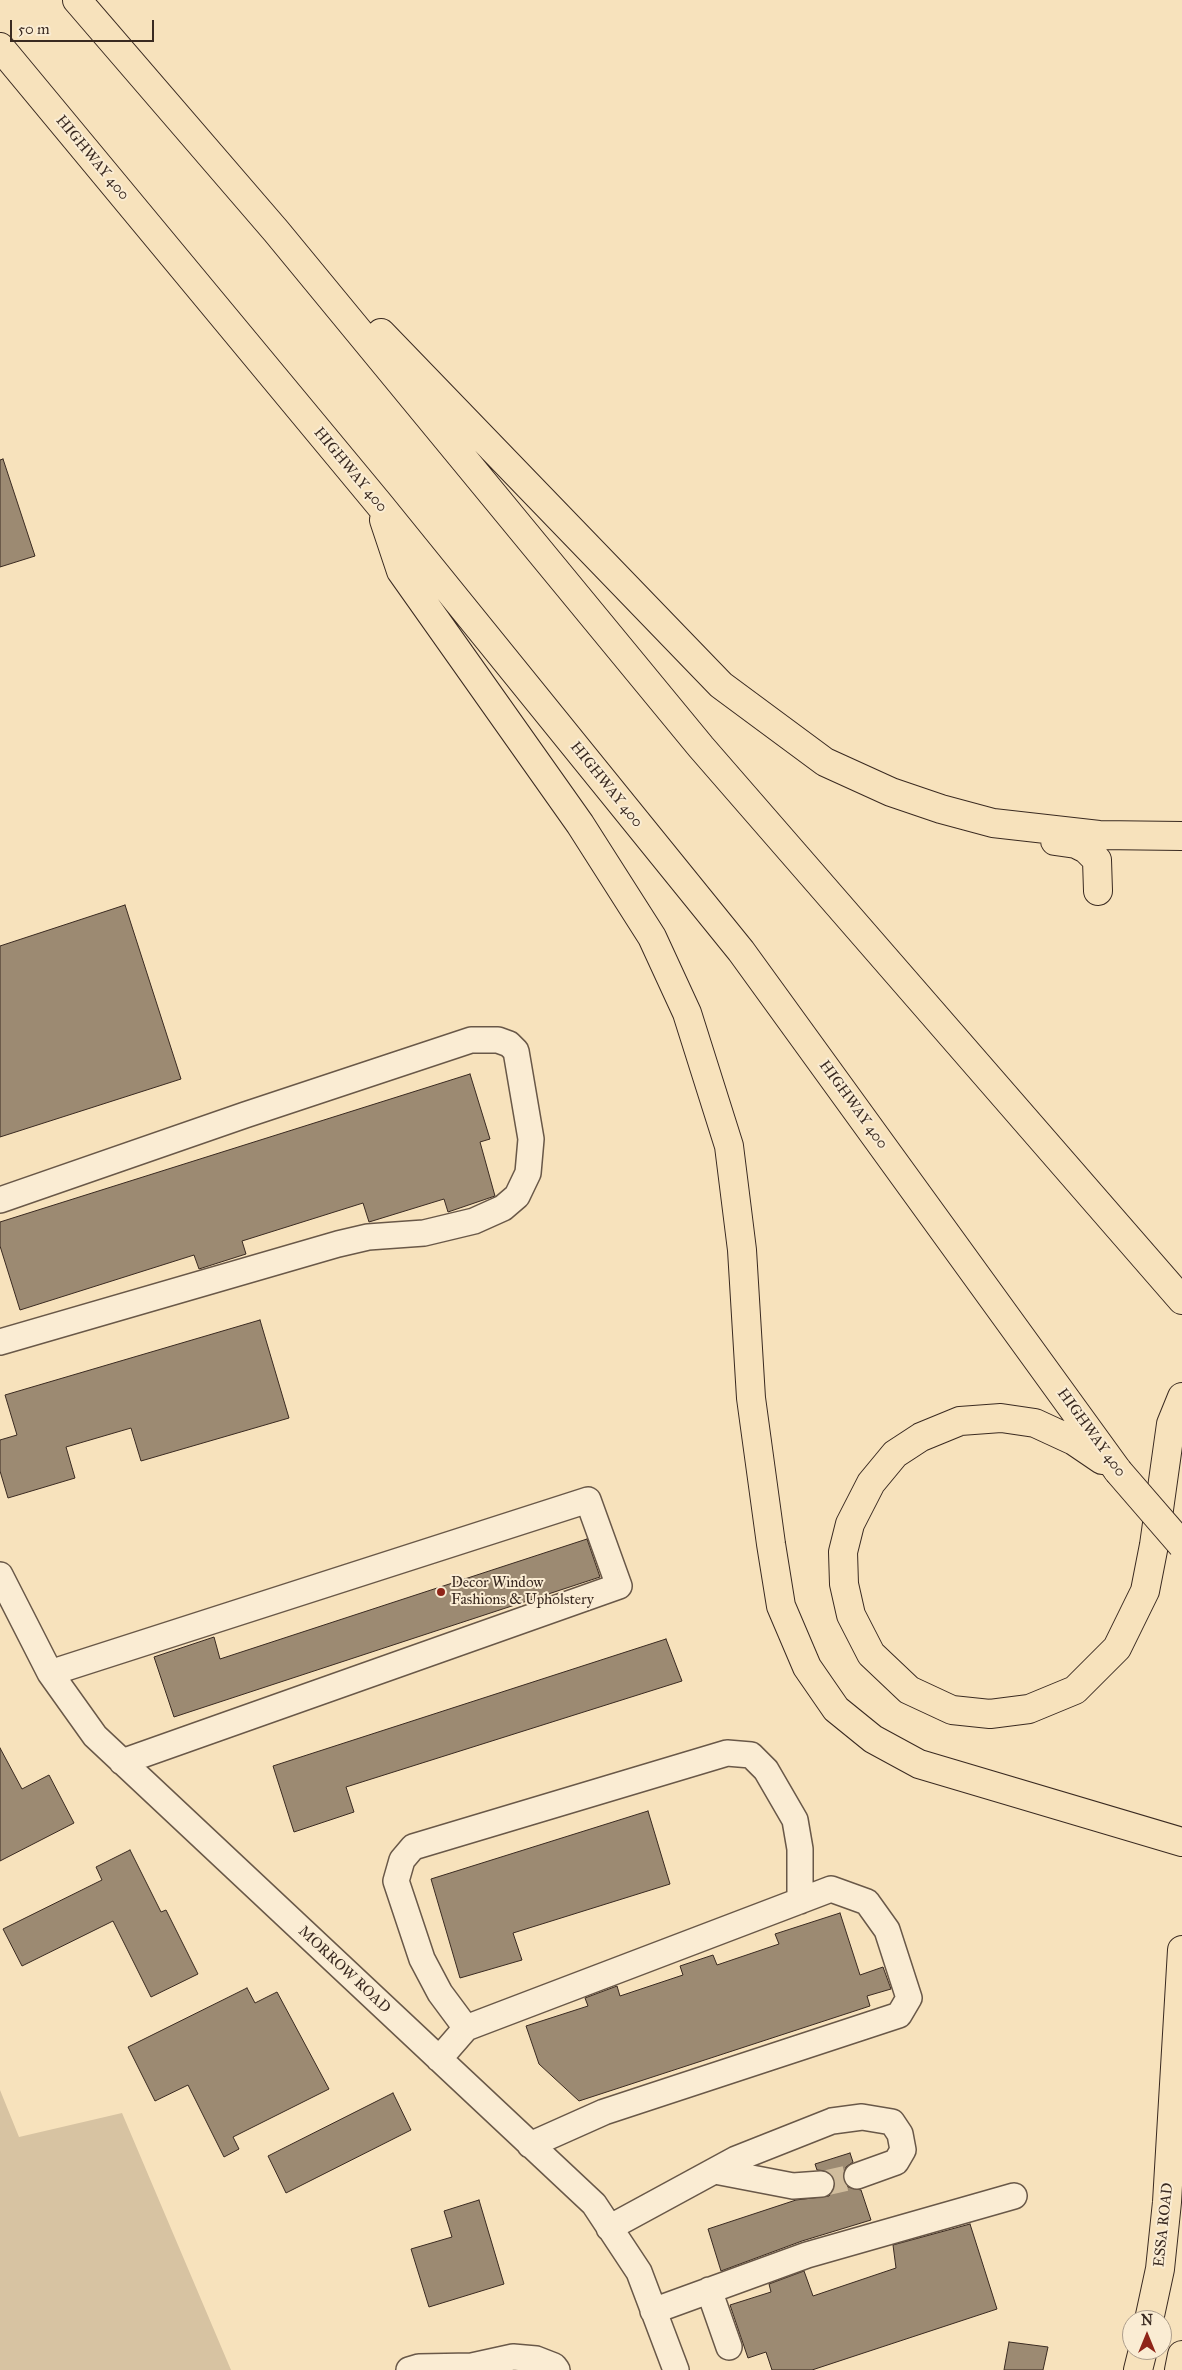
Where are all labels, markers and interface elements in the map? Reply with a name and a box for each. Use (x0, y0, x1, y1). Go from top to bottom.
scale bar (12, 10, 156, 42)
text: 50 m (18, 20, 50, 38)
street label: HIGHWAY 400 (51, 112, 133, 204)
street label: HIGHWAY 400 (309, 424, 391, 516)
street label: HIGHWAY 400 (566, 739, 646, 831)
street label: HIGHWAY 400 (815, 1057, 891, 1153)
street label: HIGHWAY 400 (1053, 1385, 1129, 1481)
place label: Decor Window Fashions & Upholstery (451, 1574, 594, 1609)
marker: Decor Window Fashions & Upholstery (435, 1586, 447, 1598)
street label: MORROW ROAD (294, 1923, 394, 2017)
street label: ESSA ROAD (1151, 2182, 1177, 2268)
north arrow (1122, 2310, 1172, 2360)
text: N (1141, 2312, 1153, 2329)

